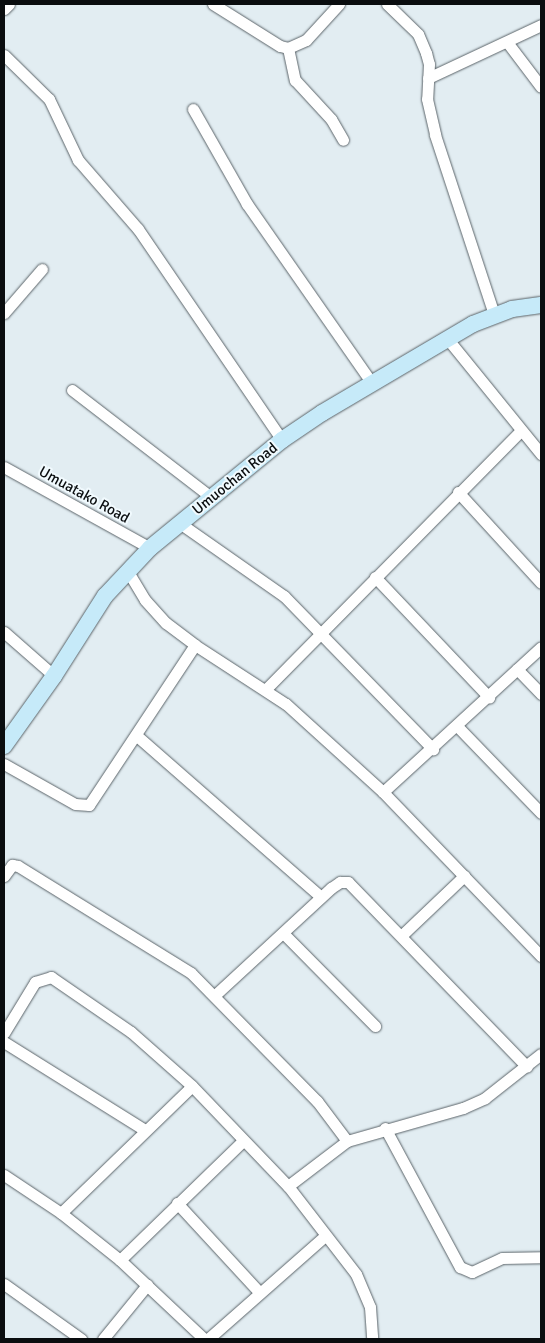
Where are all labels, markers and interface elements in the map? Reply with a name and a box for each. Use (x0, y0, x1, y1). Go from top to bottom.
street label: Umuochan Road (189, 439, 281, 519)
street label: Umuatako Road (36, 463, 132, 527)

